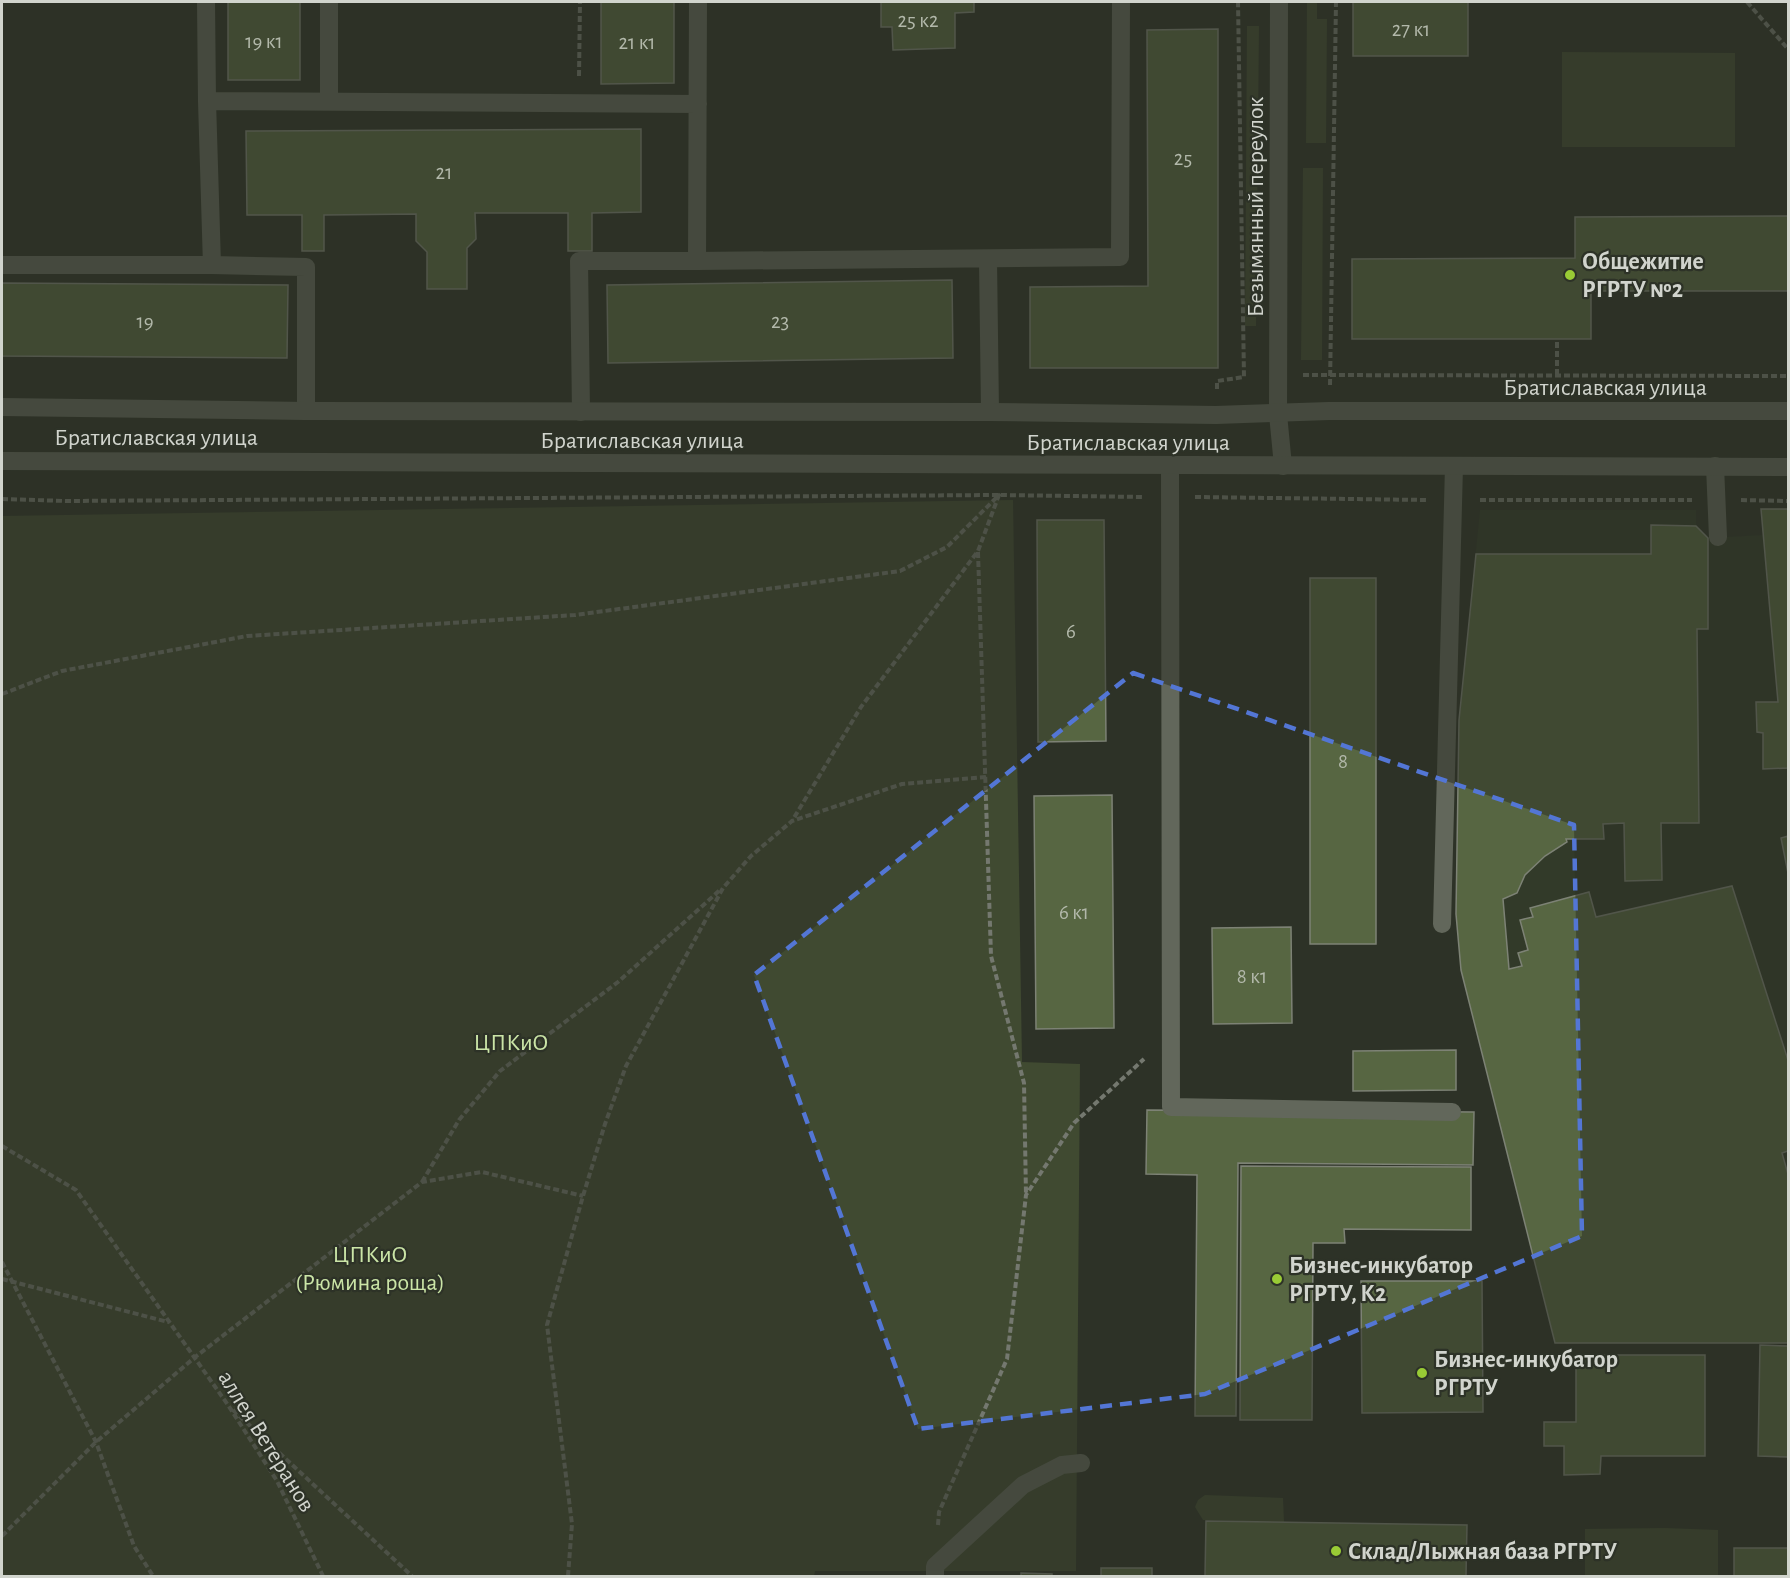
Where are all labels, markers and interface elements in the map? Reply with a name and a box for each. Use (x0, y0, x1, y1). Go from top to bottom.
house number: 25 к2 (898, 10, 939, 31)
house number: 27 к1 (1392, 19, 1430, 40)
house number: 19 к1 (245, 31, 283, 52)
house number: 21 к1 (618, 32, 656, 53)
street label: Безымянный переулок (1244, 97, 1268, 317)
house number: 25 (1174, 148, 1192, 169)
house number: 21 (436, 162, 452, 183)
place label: Общежитие РГРТУ №2 (1582, 250, 1704, 302)
marker: Общежитие РГРТУ №2 (1563, 268, 1577, 282)
house number: 19 (136, 311, 154, 332)
house number: 23 (771, 311, 789, 332)
street label: Братиславская улица (1503, 376, 1707, 400)
street label: Братиславская улица (54, 426, 258, 450)
street label: Братиславская улица (540, 429, 744, 453)
street label: Братиславская улица (1026, 431, 1230, 455)
house number: 6 (1066, 621, 1076, 642)
house number: 8 (1338, 751, 1348, 772)
house number: 6 к1 (1059, 902, 1089, 923)
house number: 8 к1 (1237, 966, 1267, 987)
park label: ЦПКиО (474, 1031, 548, 1055)
park label: ЦПКиО (Рюмина роща) (295, 1243, 445, 1295)
place label: Бизнес-инкубатор РГРТУ, К2 (1289, 1254, 1473, 1306)
marker: Бизнес-инкубатор РГРТУ, К2 (1270, 1272, 1284, 1286)
place label: Бизнес-инкубатор РГРТУ (1434, 1348, 1618, 1400)
marker: Бизнес-инкубатор РГРТУ (1415, 1366, 1429, 1380)
street label: аллея Ветеранов (213, 1367, 319, 1516)
place label: Склад/Лыжная база РГРТУ (1348, 1540, 1617, 1564)
marker: Склад/Лыжная база РГРТУ (1329, 1544, 1343, 1558)

